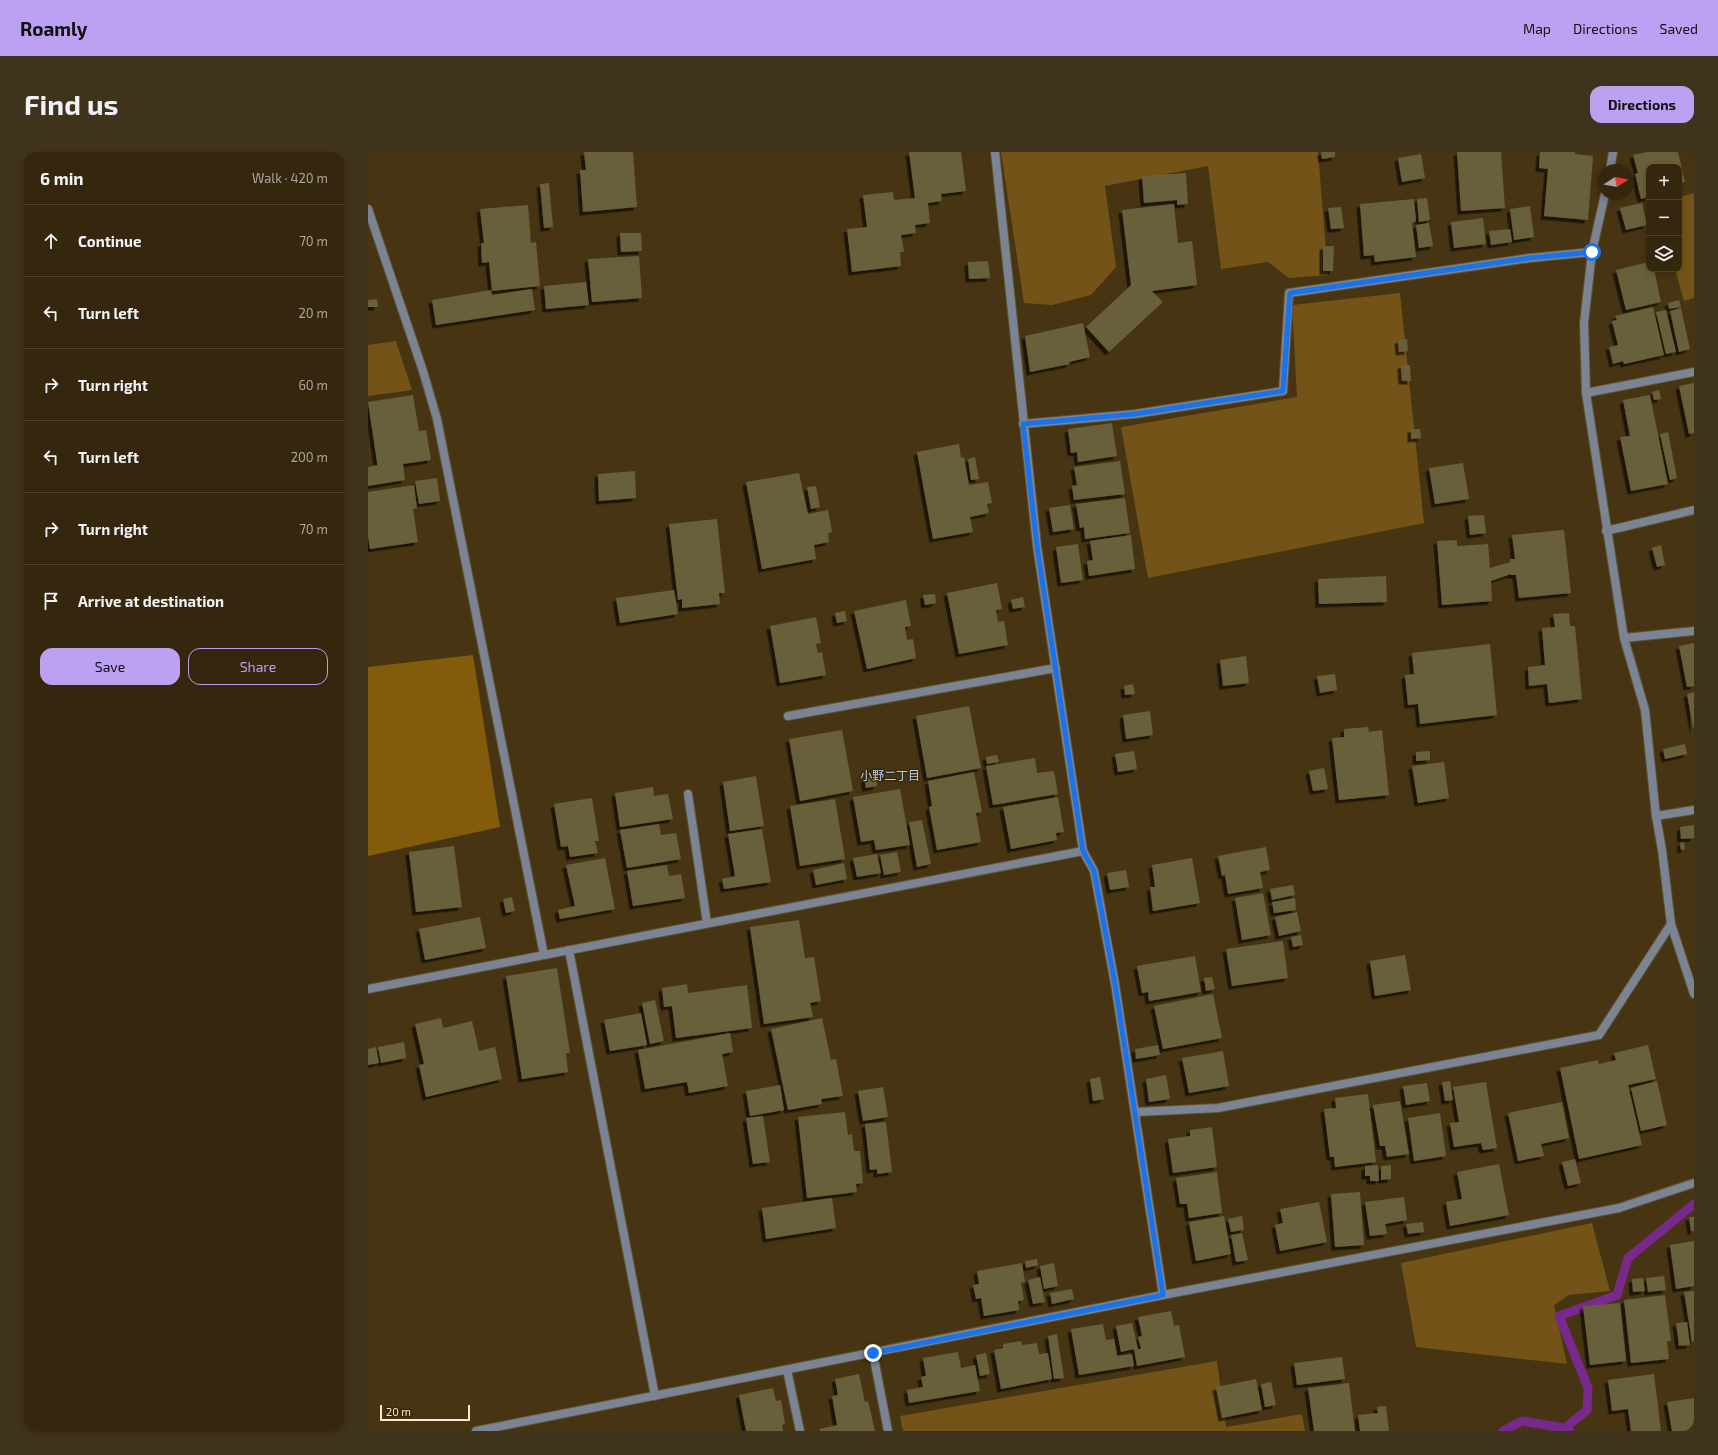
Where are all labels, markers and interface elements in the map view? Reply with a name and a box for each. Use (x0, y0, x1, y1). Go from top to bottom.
text: Roamly (20, 17, 87, 40)
text: Map (1523, 20, 1551, 37)
text: Directions (1573, 20, 1638, 37)
text: Saved (1660, 20, 1698, 37)
button: Directions (1590, 86, 1694, 123)
text: Find us (24, 87, 118, 121)
north arrow (1598, 164, 1634, 200)
map controls (1646, 164, 1682, 272)
button: + (1646, 164, 1682, 200)
text: 6 min (40, 168, 84, 188)
text: Walk · 420 m (252, 170, 328, 186)
button: − (1646, 200, 1682, 236)
icon: ahead (40, 230, 62, 252)
text: Continue (78, 232, 141, 250)
text: 70 m (299, 233, 328, 249)
button: layers (1646, 236, 1682, 272)
route start (1583, 243, 1601, 261)
icon: left (40, 302, 62, 324)
text: Turn left (78, 304, 139, 322)
text: 20 m (299, 305, 328, 321)
icon: right (40, 374, 62, 396)
text: Turn right (78, 376, 148, 394)
text: 60 m (298, 377, 328, 393)
icon: left (40, 446, 62, 468)
text: Turn left (78, 448, 139, 466)
text: 200 m (291, 449, 328, 465)
icon: right (40, 518, 62, 540)
text: Turn right (78, 520, 148, 538)
text: 70 m (299, 521, 328, 537)
icon: arrive (40, 590, 62, 612)
text: Arrive at destination (78, 592, 224, 610)
button: Save (40, 648, 180, 685)
button: Share (188, 648, 328, 685)
district label: 小野二丁目 (860, 768, 920, 782)
route end (864, 1344, 882, 1362)
scale bar (380, 1403, 470, 1422)
text: 20 m (386, 1405, 411, 1418)

